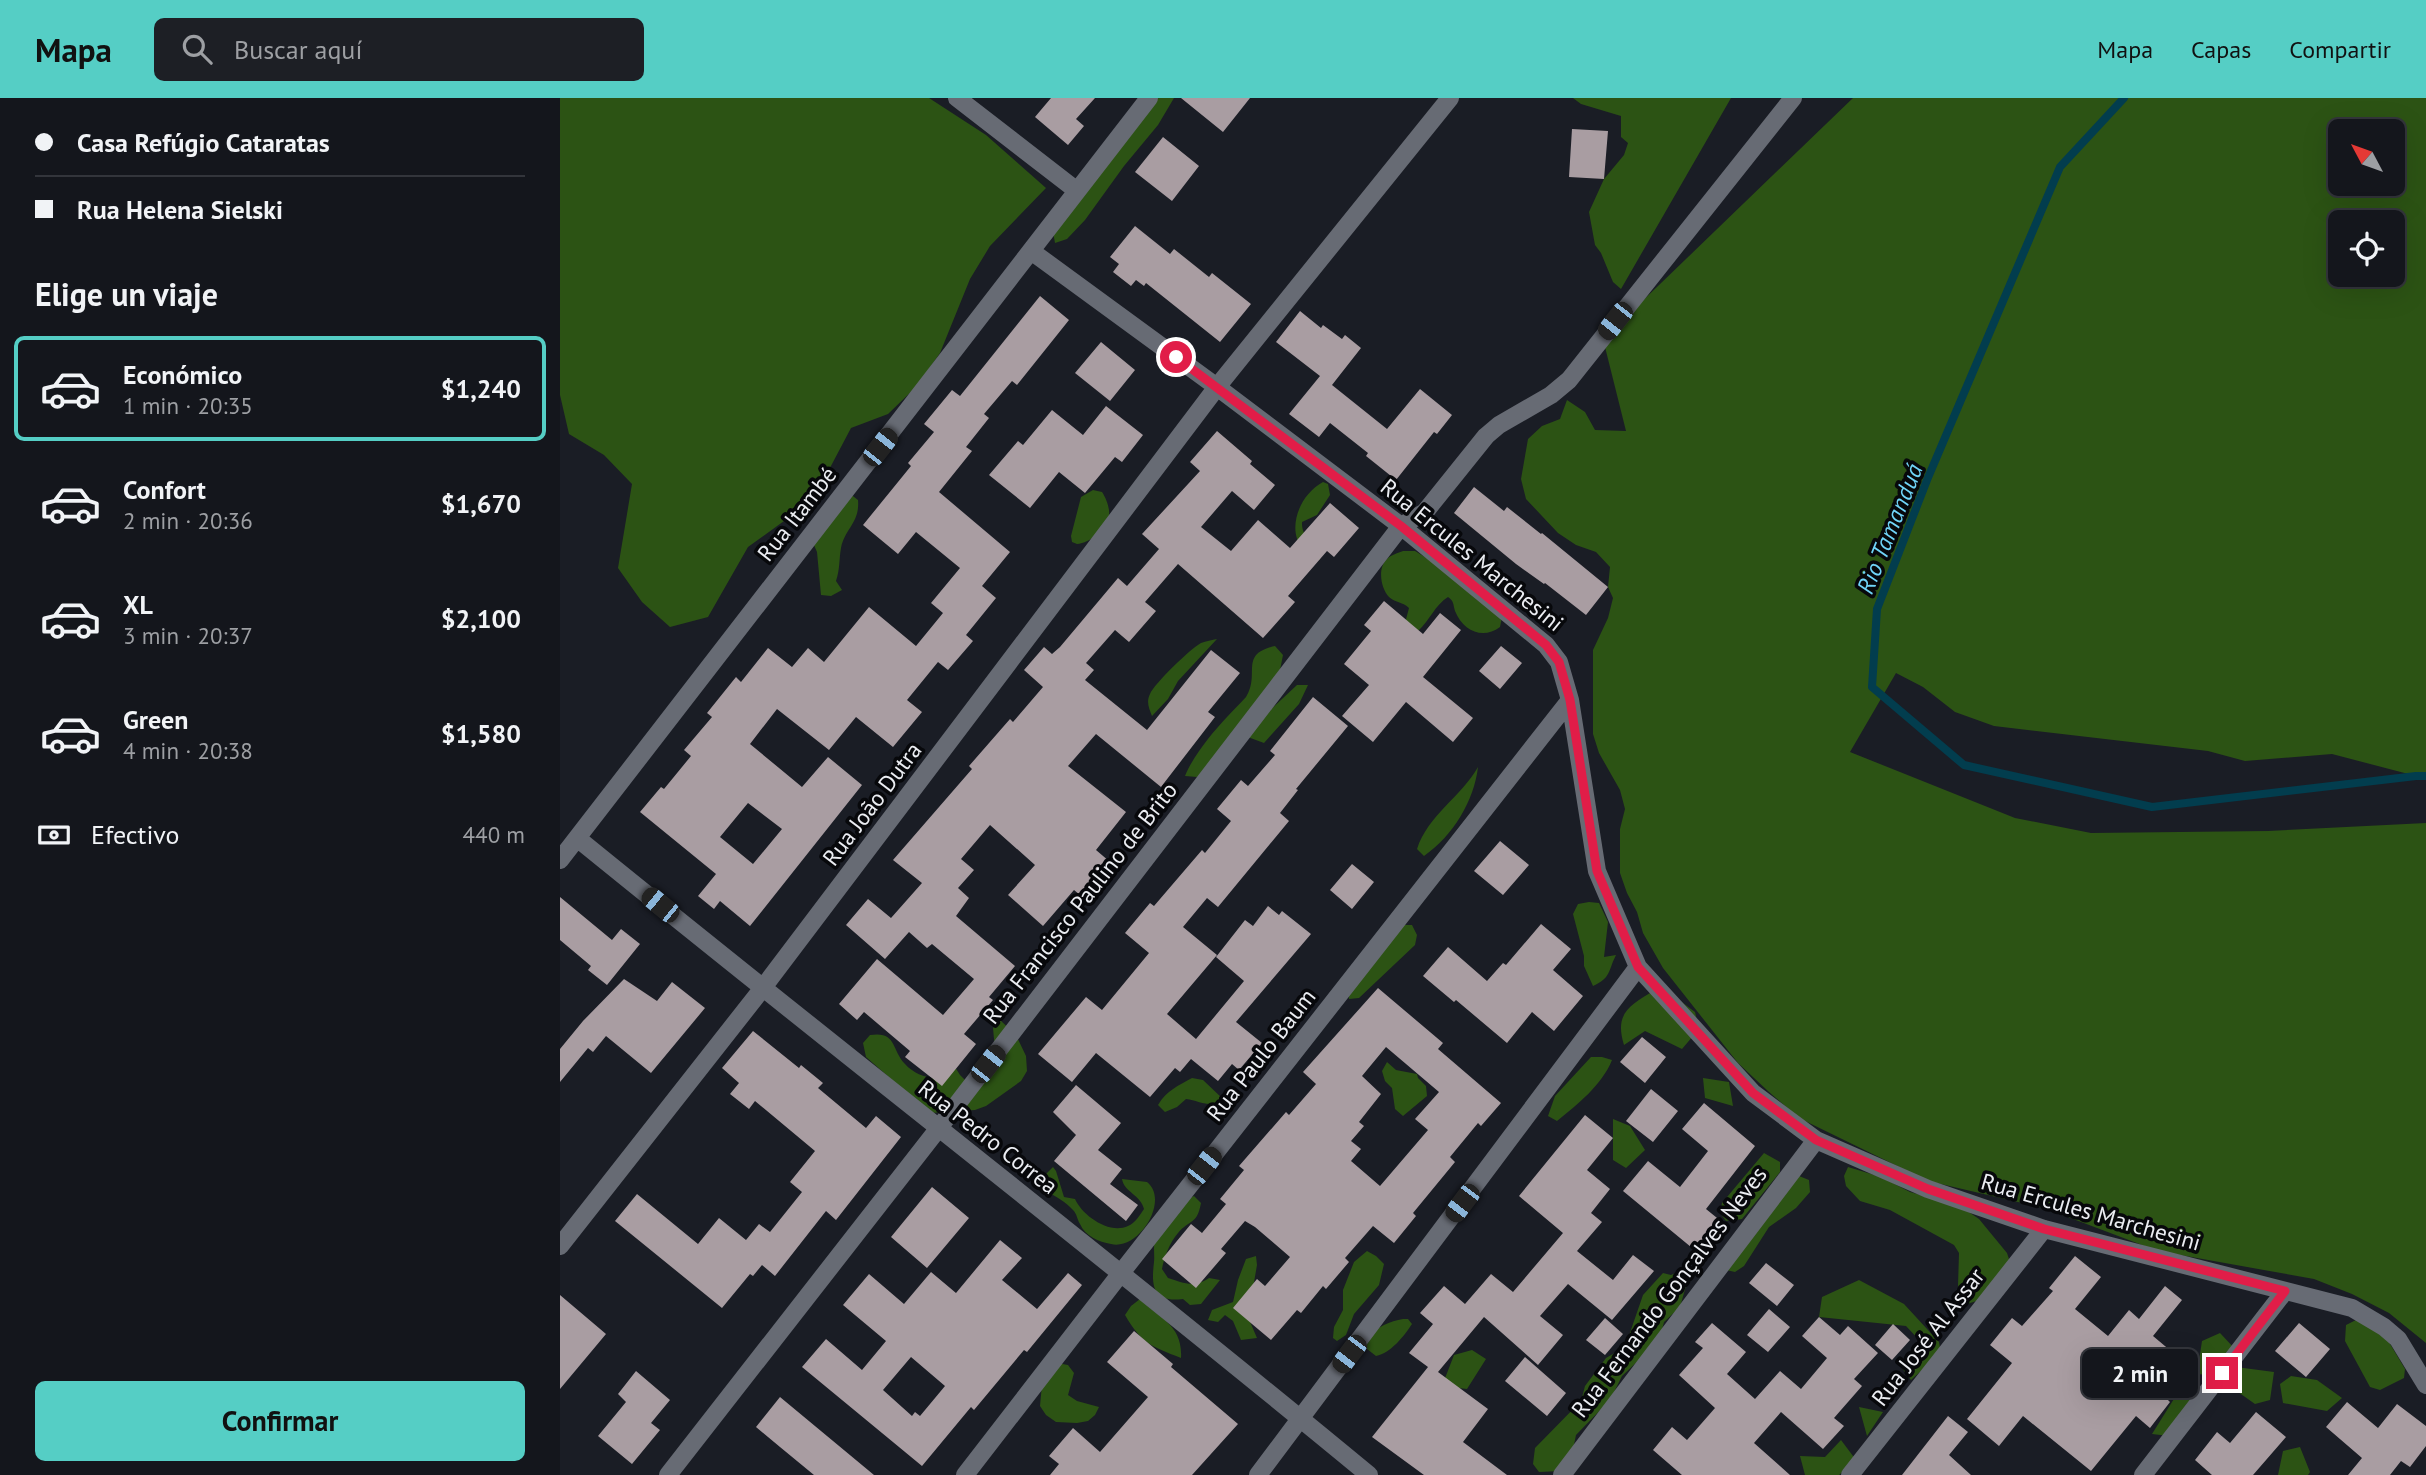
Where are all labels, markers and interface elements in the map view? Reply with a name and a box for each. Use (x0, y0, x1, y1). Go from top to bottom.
search box (154, 18, 644, 81)
text: Mapa (35, 28, 112, 71)
icon: search (178, 30, 216, 68)
text: Buscar aquí (234, 33, 362, 66)
text: Mapa (2097, 34, 2153, 65)
text: Capas (2191, 34, 2251, 65)
text: Compartir (2289, 34, 2391, 65)
north arrow (2328, 119, 2404, 196)
map controls (2328, 119, 2405, 287)
text: Casa Refúgio Cataratas (77, 126, 330, 159)
text: Rua Helena Sielski (77, 193, 283, 226)
button: locate (2328, 210, 2405, 287)
text: Elige un viaje (35, 273, 218, 315)
car (1594, 298, 1637, 344)
route start (1160, 341, 1192, 373)
icon: car (39, 357, 102, 420)
text: Económico (123, 358, 242, 391)
text: $1,240 (441, 372, 521, 405)
text: 1 min · 20:35 (123, 391, 253, 420)
car (859, 424, 902, 470)
water label: Rio Tamanduá (1849, 459, 1930, 598)
street label: Rua Itambé (751, 461, 843, 567)
icon: car (39, 472, 102, 535)
street label: Rua Ercules Marchesini (1375, 472, 1570, 637)
text: Confort (123, 473, 206, 506)
text: $1,670 (441, 487, 521, 520)
text: 2 min · 20:36 (123, 506, 253, 535)
icon: car (39, 587, 102, 650)
text: XL (123, 588, 153, 621)
text: $2,100 (441, 602, 521, 635)
text: 3 min · 20:37 (123, 621, 253, 650)
icon: car (39, 702, 102, 765)
text: Green (123, 703, 188, 736)
text: $1,580 (441, 717, 521, 750)
text: 4 min · 20:38 (123, 736, 253, 765)
street label: Rua João Dutra (816, 736, 927, 871)
street label: Rua Francisco Paulino de Brito (976, 776, 1183, 1029)
icon: cash (35, 816, 73, 854)
text: Efectivo (91, 818, 180, 851)
text: 440 m (463, 820, 525, 849)
car (638, 884, 683, 926)
street label: Rua Paulo Baum (1200, 983, 1321, 1127)
car (967, 1041, 1010, 1087)
street label: Rua Pedro Correa (913, 1073, 1064, 1200)
car (1183, 1143, 1226, 1189)
street label: Rua Fernando Gonçalves Neves (1565, 1160, 1773, 1423)
street label: Rua Ercules Marchesini (1978, 1166, 2204, 1257)
car (1441, 1180, 1484, 1226)
street label: Rua José Al Assar (1865, 1262, 1990, 1411)
car (1328, 1331, 1371, 1377)
callout: 2 min (2082, 1348, 2198, 1398)
route end (2206, 1357, 2238, 1389)
text: 2 min (2112, 1359, 2168, 1388)
button: Confirmar (35, 1381, 525, 1461)

